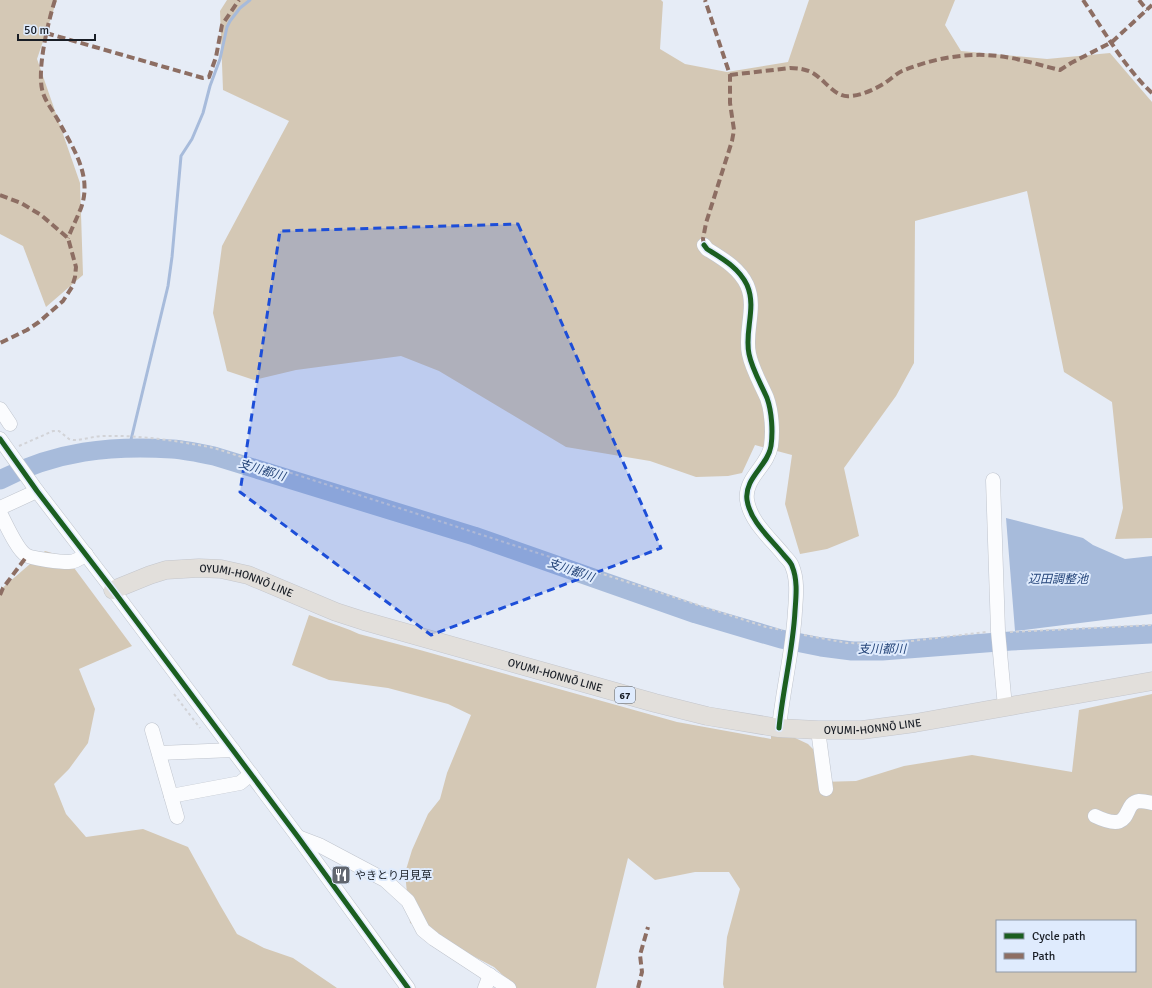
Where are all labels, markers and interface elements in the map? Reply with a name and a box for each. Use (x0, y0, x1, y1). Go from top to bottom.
scale bar (18, 16, 95, 42)
text: 50 m (24, 23, 49, 38)
water label: 支川都川 (237, 456, 289, 485)
water label: 支川都川 (546, 556, 598, 586)
street label: OYUMI-HONNŌ LINE (199, 562, 295, 600)
water label: 辺田調整池 (1028, 572, 1089, 587)
water label: 支川都川 (858, 642, 908, 657)
street label: OYUMI-HONNŌ LINE (506, 656, 604, 695)
road number: 67 (615, 687, 635, 703)
street label: OYUMI-HONNŌ LINE (824, 716, 922, 737)
restaurant icon: やきとり月見草 (330, 864, 352, 886)
place label: やきとり月見草 (355, 869, 432, 882)
legend (996, 920, 1136, 972)
text: Cycle path (1032, 929, 1085, 944)
text: Path (1032, 949, 1055, 964)

